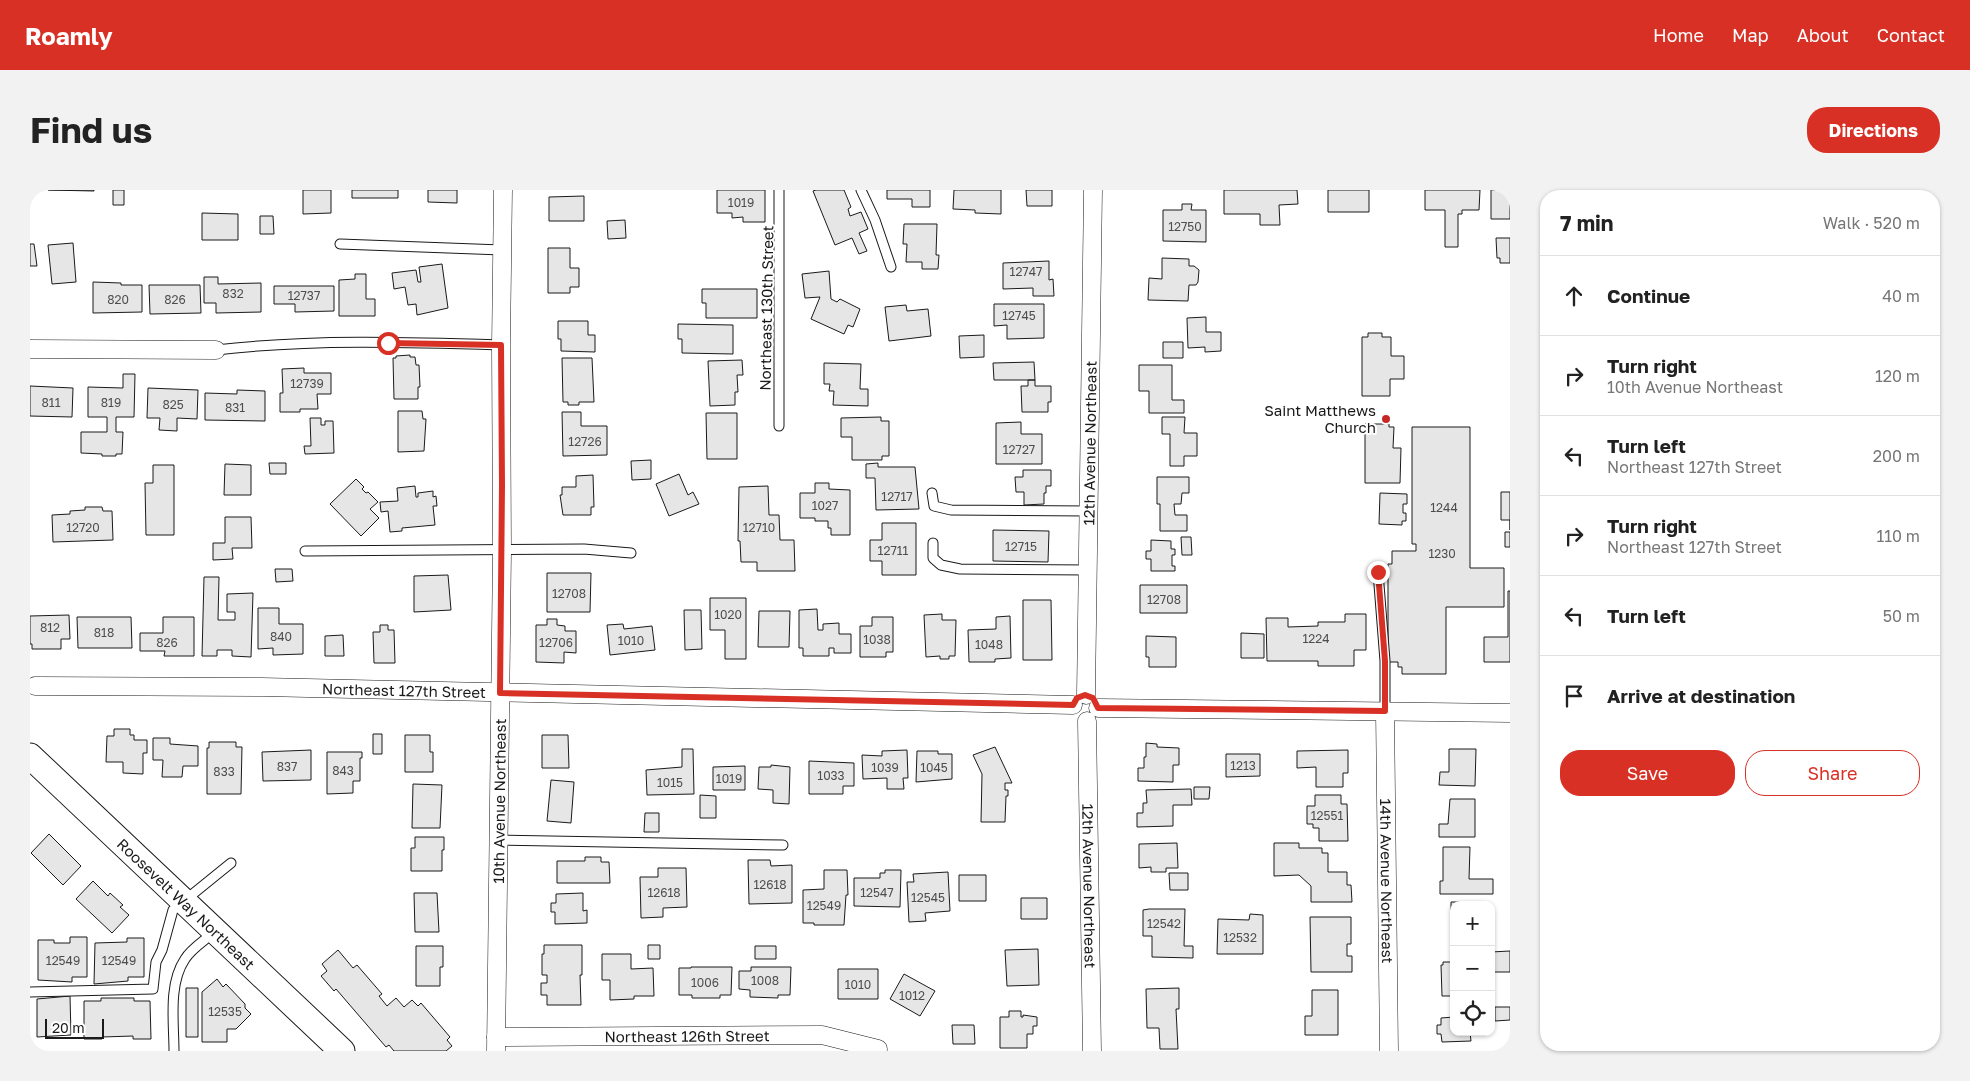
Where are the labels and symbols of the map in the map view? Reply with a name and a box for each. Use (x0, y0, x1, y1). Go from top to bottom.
house number: 1019 (728, 195, 754, 210)
house number: 12750 (1168, 219, 1202, 234)
street label: Northeast 130th Street (756, 225, 776, 391)
house number: 12747 (1010, 264, 1042, 279)
house number: 832 (222, 286, 244, 301)
house number: 12737 (288, 288, 320, 303)
house number: 820 (107, 292, 129, 307)
house number: 826 (164, 292, 186, 307)
house number: 12745 (1002, 308, 1036, 323)
route start (377, 332, 400, 355)
street label: 12th Avenue Northeast (1079, 361, 1100, 526)
house number: 12739 (290, 376, 324, 391)
house number: 811 (42, 395, 61, 410)
house number: 819 (101, 395, 121, 410)
house number: 825 (162, 397, 184, 412)
house number: 831 (225, 400, 245, 415)
place label: Saint Matthews Church (1264, 401, 1376, 436)
marker: Saint Matthews Church (1380, 413, 1392, 425)
house number: 12726 (568, 434, 602, 449)
house number: 12727 (1003, 442, 1035, 457)
house number: 12717 (881, 489, 913, 504)
house number: 1027 (812, 498, 838, 513)
house number: 1244 (1430, 500, 1458, 515)
house number: 12720 (66, 520, 100, 535)
house number: 12710 (743, 520, 775, 535)
house number: 12715 (1005, 539, 1037, 554)
house number: 12711 (878, 543, 909, 558)
house number: 1230 (1428, 546, 1456, 561)
route end (1367, 561, 1390, 584)
house number: 12708 (552, 586, 586, 601)
house number: 12708 (1147, 592, 1181, 607)
house number: 1020 (714, 607, 742, 622)
house number: 812 (40, 620, 60, 635)
house number: 818 (94, 625, 114, 640)
house number: 840 (270, 629, 292, 644)
house number: 1224 (1302, 631, 1330, 646)
house number: 1038 (863, 632, 891, 647)
house number: 1010 (618, 633, 644, 648)
house number: 826 (156, 635, 178, 650)
house number: 12706 (539, 635, 573, 650)
house number: 1048 (975, 637, 1003, 652)
street label: Northeast 127th Street (322, 679, 486, 701)
street label: 10th Avenue Northeast (489, 718, 509, 884)
house number: 1213 (1230, 758, 1256, 773)
house number: 837 (277, 759, 297, 774)
house number: 1039 (871, 760, 899, 775)
house number: 1045 (920, 760, 948, 775)
house number: 843 (332, 763, 354, 778)
house number: 833 (213, 764, 235, 779)
house number: 1033 (817, 768, 845, 783)
house number: 1019 (716, 771, 742, 786)
house number: 1015 (657, 775, 683, 790)
street label: 14th Avenue Northeast (1377, 798, 1397, 964)
street label: 12th Avenue Northeast (1079, 803, 1100, 968)
house number: 12551 (1311, 808, 1343, 823)
street label: Roosevelt Way Northeast (114, 834, 259, 973)
house number: 12618 (753, 877, 787, 892)
house number: 12618 (647, 885, 681, 900)
house number: 12547 (860, 885, 894, 900)
house number: 12545 (911, 890, 945, 905)
house number: 12549 (807, 898, 841, 913)
house number: 12542 (1147, 916, 1181, 931)
house number: 12532 (1223, 930, 1257, 945)
house number: 12549 (46, 953, 80, 968)
house number: 12549 (102, 953, 136, 968)
house number: 1008 (751, 973, 779, 988)
house number: 1006 (691, 975, 719, 990)
house number: 1010 (845, 977, 871, 992)
house number: 1012 (899, 988, 925, 1003)
house number: 12535 (208, 1004, 242, 1019)
scale bar (45, 1016, 104, 1039)
street label: Northeast 126th Street (604, 1026, 770, 1045)

